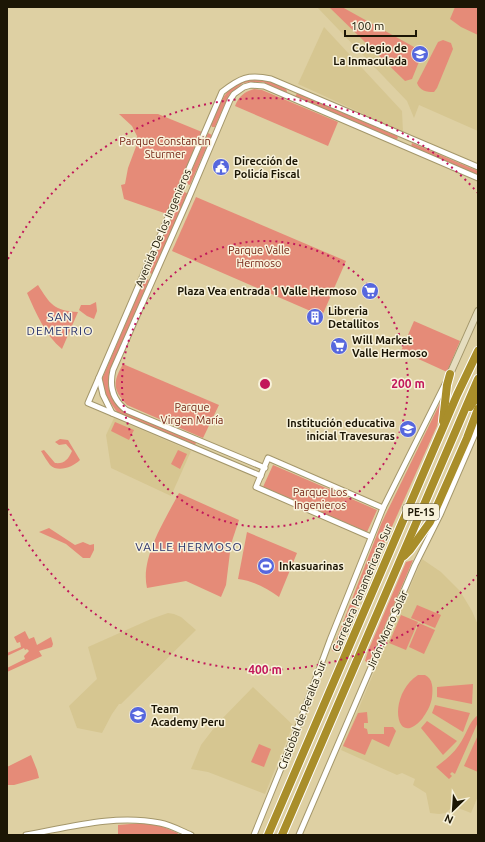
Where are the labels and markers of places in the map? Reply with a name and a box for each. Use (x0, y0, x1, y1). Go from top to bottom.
place label: Colegio de La Inmaculada (333, 42, 407, 67)
school or university icon: Colegio de La Inmaculada (410, 44, 430, 64)
place label: Dirección de Policía Fiscal (234, 155, 300, 180)
public building icon: Dirección de Policía Fiscal (211, 157, 231, 177)
supermarket icon: Plaza Vea entrada 1 Valle Hermoso (360, 281, 380, 301)
place label: Plaza Vea entrada 1 Valle Hermoso (177, 285, 357, 297)
place label: Libreria Detallitos (328, 305, 379, 330)
building icon: Libreria Detallitos (305, 307, 325, 327)
place label: Will Market Valle Hermoso (352, 334, 428, 359)
supermarket icon: Will Market Valle Hermoso (329, 336, 349, 356)
centre of rings (258, 377, 272, 391)
place label: Institución educativa inicial Travesuras (287, 417, 395, 442)
school or university icon: Institución educativa inicial Travesuras (398, 419, 418, 439)
sports icon: Inkasuarinas (256, 556, 276, 576)
place label: Inkasuarinas (279, 560, 344, 572)
place label: Team Academy Peru (151, 703, 225, 728)
school or university icon: Team Academy Peru (128, 705, 148, 725)

